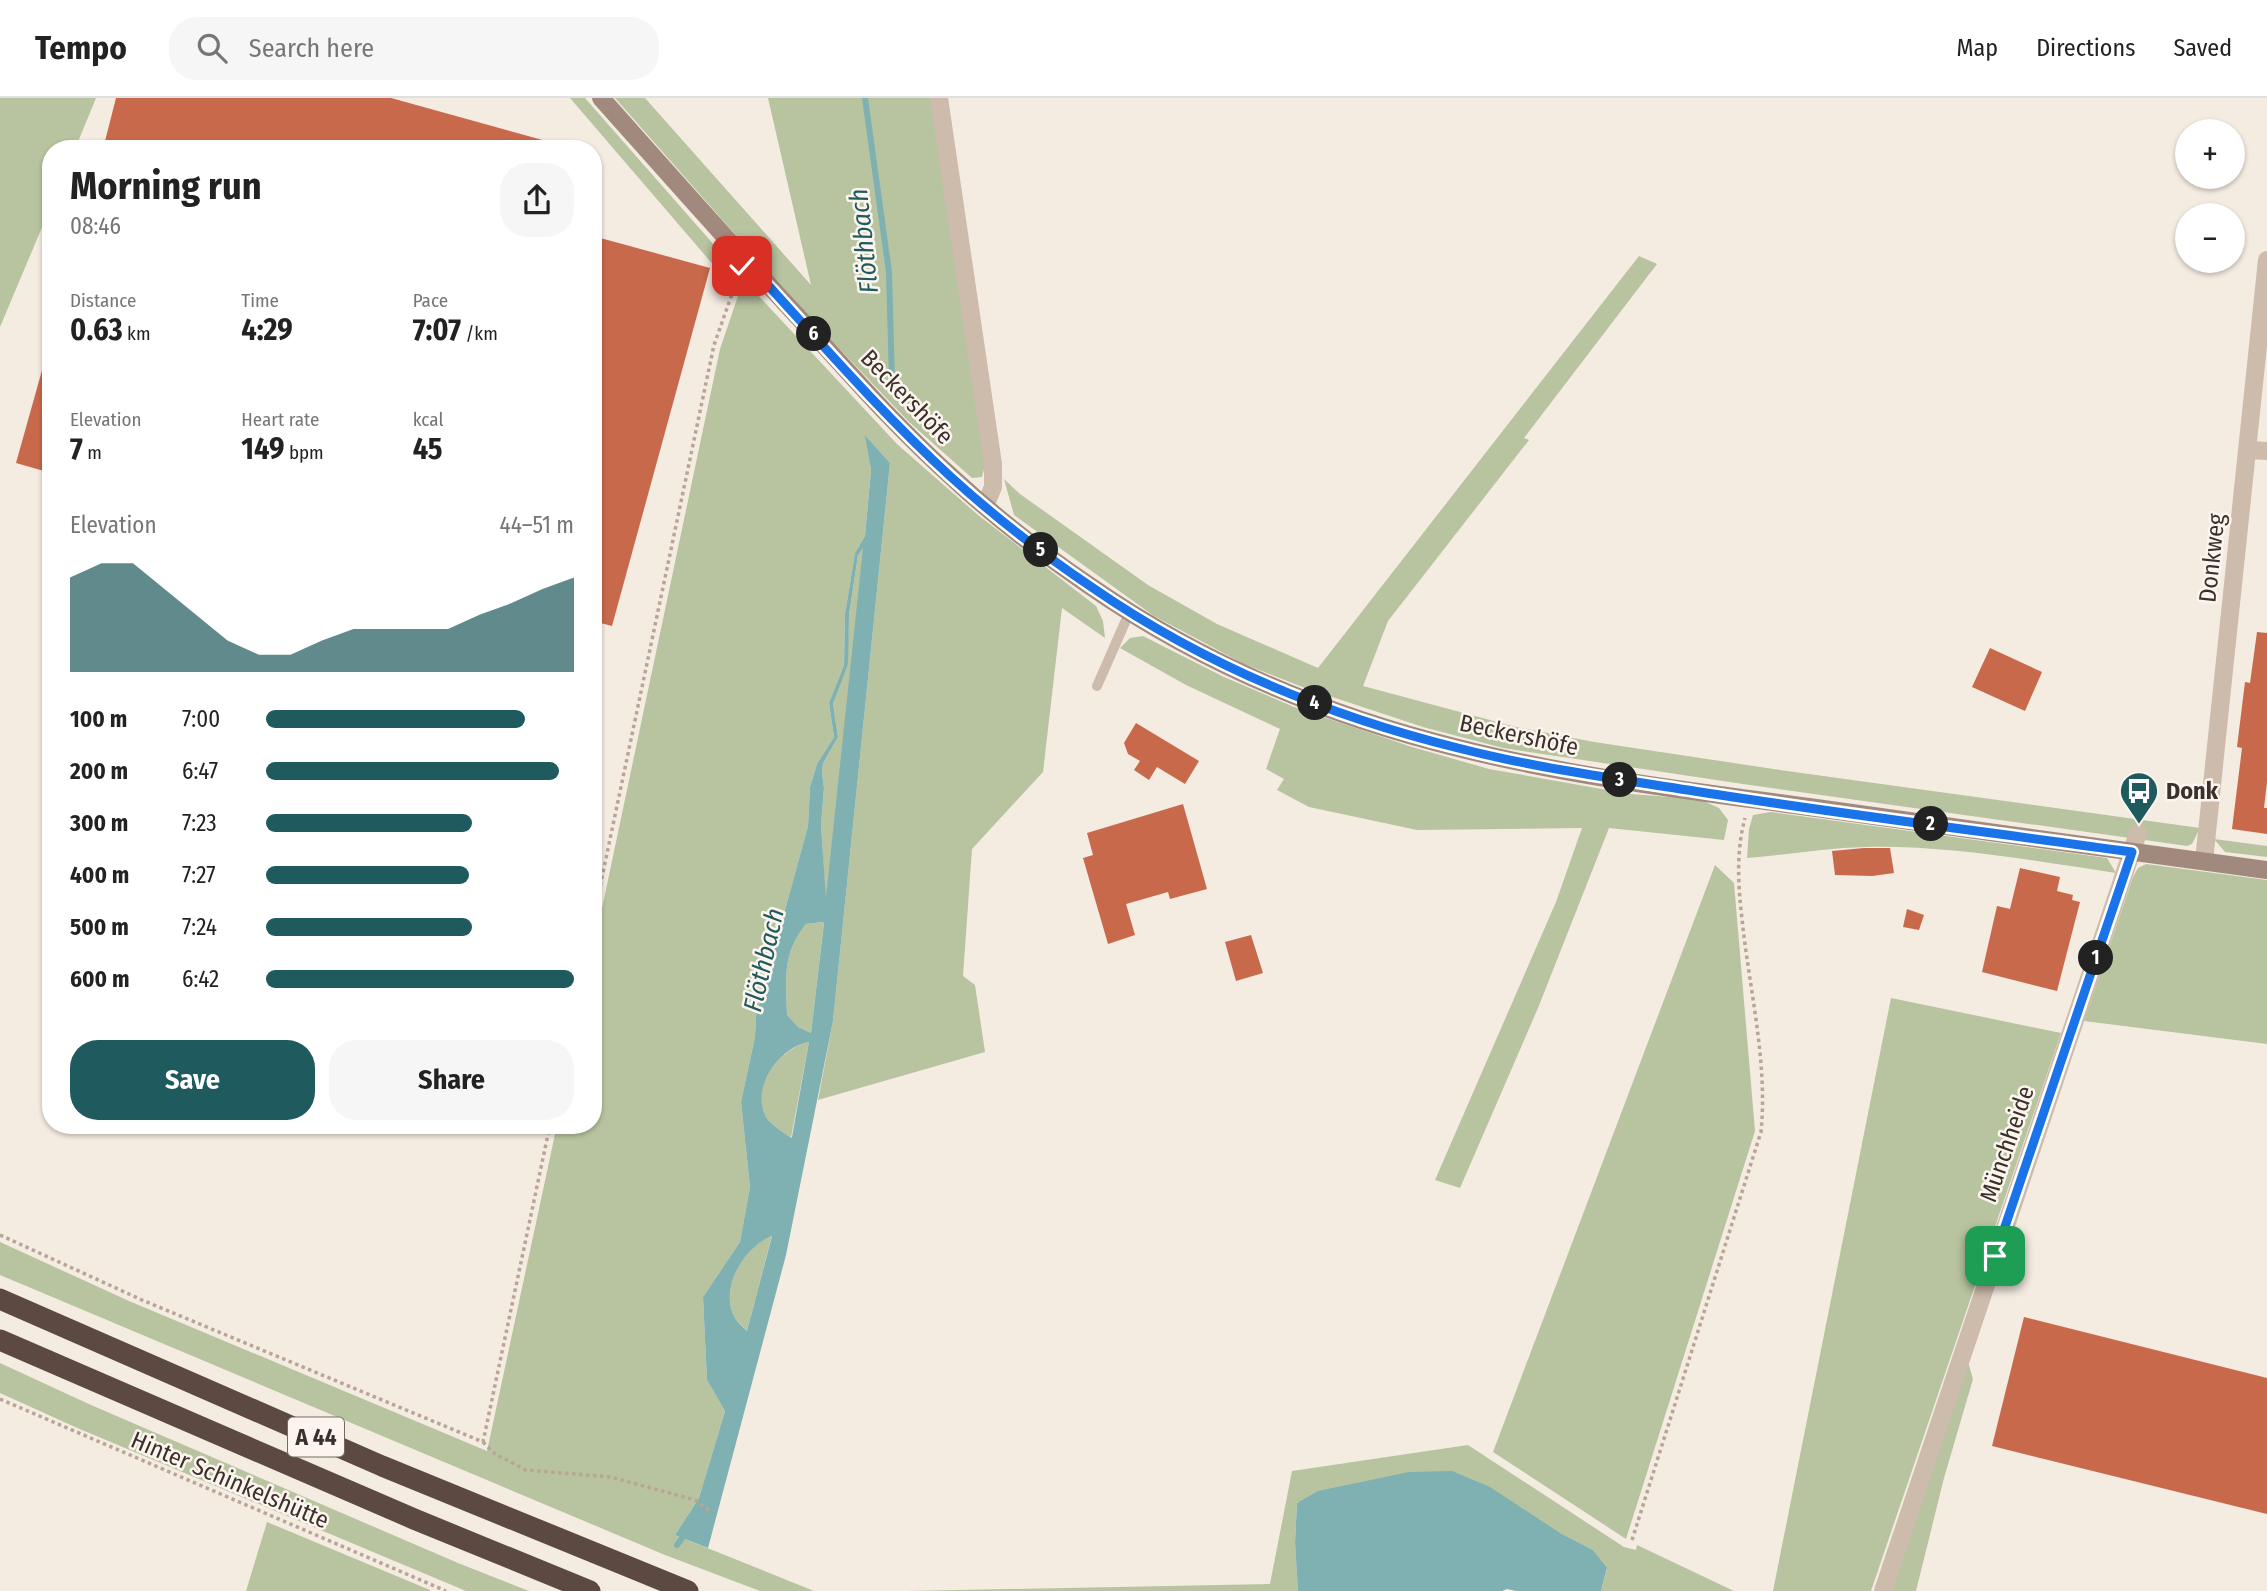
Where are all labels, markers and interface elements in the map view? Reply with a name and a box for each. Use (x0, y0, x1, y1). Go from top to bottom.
search box (169, 17, 659, 80)
text: Tempo (35, 28, 127, 68)
icon: search (193, 29, 231, 67)
text: Search here (249, 33, 374, 64)
text: Map (1957, 34, 1998, 62)
text: Directions (2036, 34, 2135, 62)
text: Saved (2173, 34, 2232, 62)
map controls (2175, 119, 2245, 273)
button: + (2175, 119, 2245, 189)
text: Morning run (70, 163, 262, 209)
button: share (500, 163, 574, 237)
water label: Flöthbach (843, 187, 885, 295)
button: − (2175, 203, 2245, 273)
text: 08:46 (70, 212, 121, 240)
pin (712, 236, 772, 296)
icon: check (723, 247, 761, 285)
text: Distance (70, 289, 137, 312)
text: Time (241, 289, 279, 312)
text: Pace (413, 289, 448, 312)
text: 0.63 (70, 312, 123, 348)
text: 4:29 (241, 312, 293, 348)
text: 7:07 (413, 312, 461, 348)
pin: 6 (796, 316, 832, 352)
text: km (123, 322, 151, 345)
text: /km (461, 322, 498, 345)
text: 6 (809, 322, 818, 345)
street label: Beckershöfe (855, 344, 959, 450)
text: Elevation (70, 408, 142, 431)
text: Heart rate (241, 408, 319, 431)
text: kcal (413, 408, 443, 431)
text: 7 (70, 431, 83, 467)
text: 149 (241, 431, 284, 467)
text: 45 (413, 431, 443, 467)
text: m (83, 441, 102, 464)
text: bpm (284, 441, 324, 464)
text: Elevation (70, 511, 157, 539)
text: 44–51 m (500, 511, 574, 539)
street label: Donkweg (2193, 511, 2231, 604)
pin: 5 (1024, 532, 1058, 568)
text: 5 (1036, 538, 1045, 561)
pin: 4 (1298, 686, 1332, 720)
text: 4 (1310, 691, 1319, 714)
text: 100 m (70, 705, 127, 733)
text: 7:00 (182, 705, 220, 733)
street label: Beckershöfe (1457, 709, 1581, 761)
text: 200 m (70, 757, 128, 785)
text: 6:47 (182, 757, 218, 785)
pin: 3 (1602, 762, 1638, 798)
text: 3 (1615, 768, 1624, 791)
bus stop icon: Donk (2118, 770, 2160, 825)
place label: Donk (2166, 777, 2219, 805)
pin: 2 (1913, 806, 1948, 842)
text: 300 m (70, 809, 128, 837)
text: 7:23 (182, 809, 217, 837)
text: 2 (1926, 812, 1935, 835)
text: 400 m (70, 861, 129, 889)
text: 7:27 (182, 861, 216, 889)
water label: Flöthbach (737, 905, 791, 1015)
text: 500 m (70, 913, 129, 941)
text: 7:24 (182, 913, 217, 941)
pin: 1 (2078, 940, 2114, 976)
text: 1 (2091, 946, 2100, 969)
text: 600 m (70, 965, 129, 993)
text: 6:42 (182, 965, 219, 993)
button: Save (70, 1040, 315, 1120)
button: Share (329, 1040, 574, 1120)
street label: Münchheide (1974, 1082, 2040, 1206)
pin (1965, 1226, 2025, 1286)
icon: arrive (1976, 1237, 2014, 1275)
road number: A 44 (288, 1418, 344, 1456)
street label: Hinter Schinkelshütte (127, 1426, 333, 1534)

